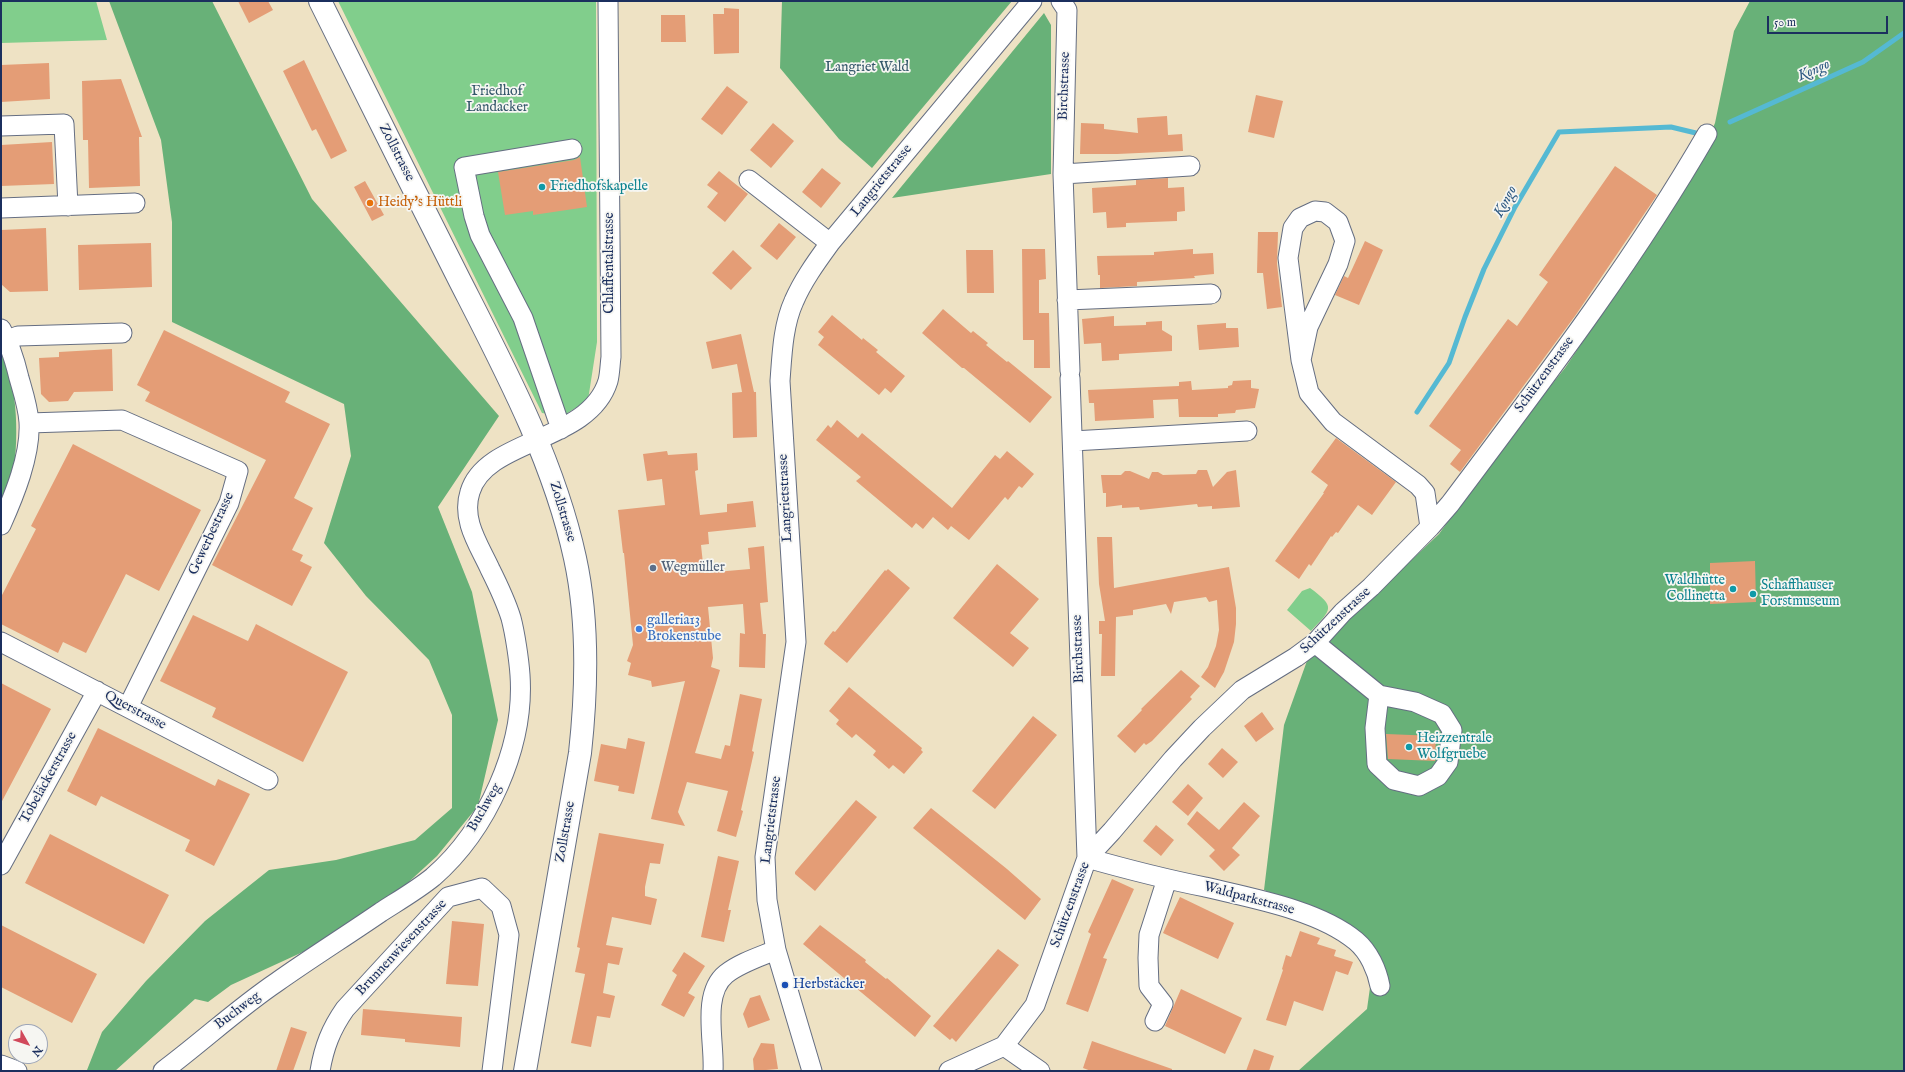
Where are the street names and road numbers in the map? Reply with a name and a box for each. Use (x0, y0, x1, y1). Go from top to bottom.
street label: Birchstrasse (1055, 51, 1075, 121)
street label: Zollstrasse (374, 121, 418, 185)
street label: Langrietstrasse (848, 141, 916, 221)
street label: Chlaffentalstrasse (602, 212, 618, 314)
street label: Schützenstrasse (1512, 334, 1578, 416)
street label: Langrietstrasse (775, 453, 797, 543)
street label: Zollstrasse (545, 480, 579, 544)
street label: Gewerbestrasse (186, 490, 238, 578)
street label: Schützenstrasse (1297, 584, 1375, 658)
street label: Birchstrasse (1069, 614, 1089, 684)
street label: Querstrasse (101, 688, 169, 734)
street label: Tobeläckerstrasse (17, 729, 81, 827)
street label: Langrietstrasse (758, 775, 786, 865)
street label: Buchweg (464, 781, 506, 835)
street label: Zollstrasse (552, 800, 580, 864)
street label: Schützenstrasse (1048, 860, 1094, 950)
street label: Waldparkstrasse (1202, 879, 1296, 919)
street label: Brunnenwiesenstrasse (353, 896, 451, 1000)
street label: Buchweg (212, 988, 264, 1034)

